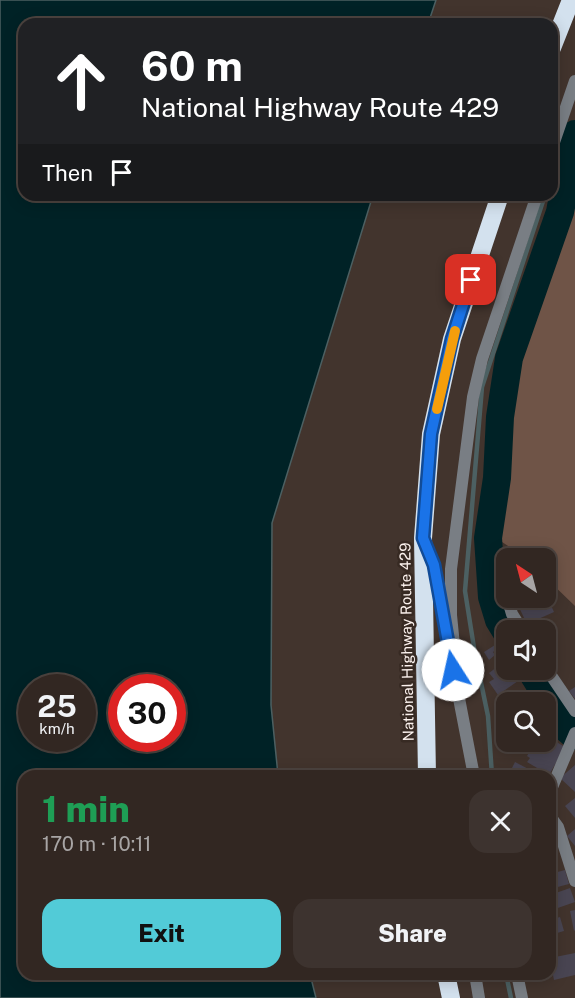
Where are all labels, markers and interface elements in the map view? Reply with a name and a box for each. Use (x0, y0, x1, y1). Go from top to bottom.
text: 60 m (141, 41, 243, 90)
icon: ahead (42, 42, 120, 120)
text: National Highway Route 429 (141, 91, 499, 123)
icon: arrive (105, 156, 138, 189)
text: Then (42, 160, 93, 186)
pin (445, 254, 496, 305)
icon: arrive (454, 263, 487, 296)
street label: National Highway Route 429 (396, 542, 417, 742)
north arrow (496, 548, 556, 608)
map controls (496, 548, 556, 752)
button: sound (496, 620, 556, 680)
position arrow (421, 638, 485, 702)
speed limit sign: 30 (108, 674, 186, 752)
text: 25 (37, 688, 77, 724)
button: search (496, 692, 556, 752)
text: km/h (39, 720, 75, 737)
text: 1 min (42, 788, 130, 830)
button: close (469, 790, 532, 853)
text: 170 m · 10:11 (42, 832, 152, 856)
button: Exit (42, 899, 281, 968)
button: Share (293, 899, 532, 968)

